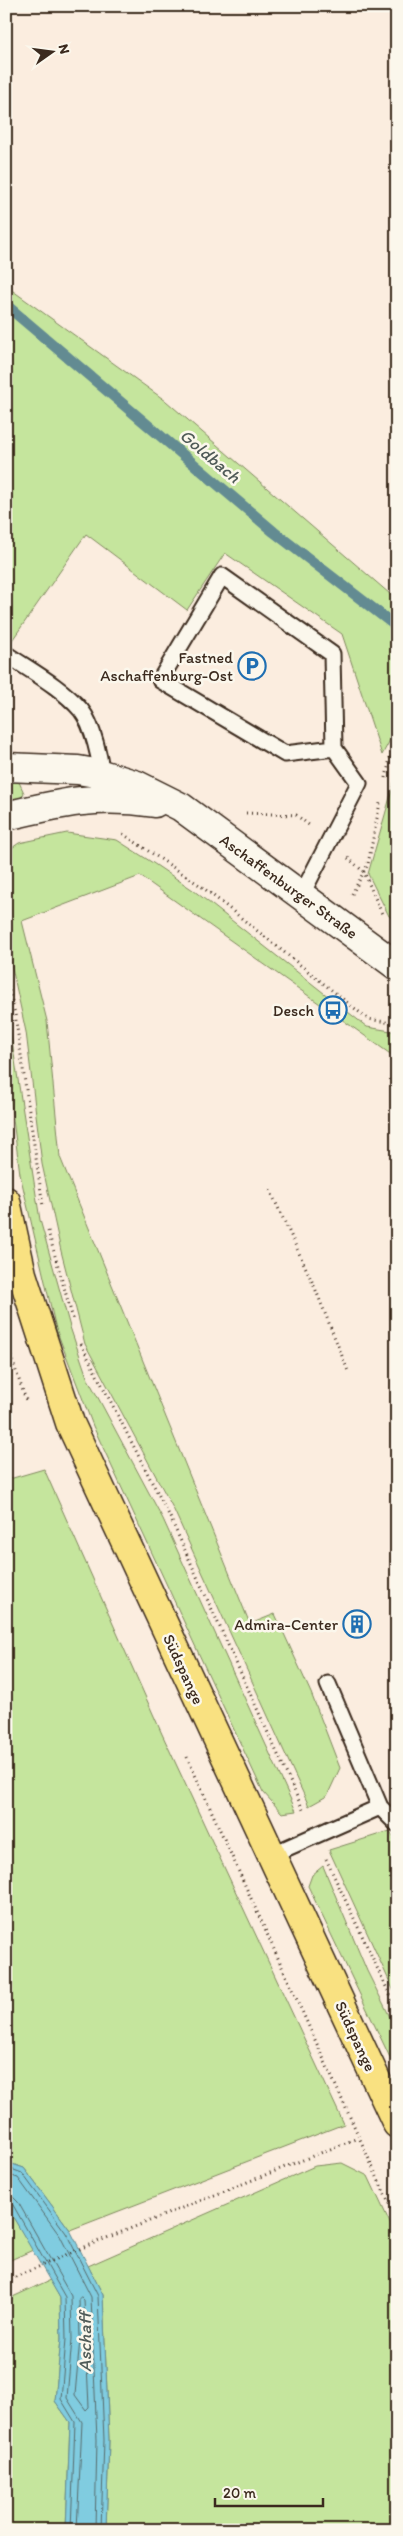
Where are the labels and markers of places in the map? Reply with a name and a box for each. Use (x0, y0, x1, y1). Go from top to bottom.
place label: Fastned Aschaffenburg-Ost (100, 648, 233, 685)
parking icon: Fastned Aschaffenburg-Ost (237, 651, 267, 681)
bus stop icon: Desch (318, 995, 348, 1025)
place label: Desch (273, 1001, 314, 1020)
building icon: Admira-Center (342, 1609, 372, 1639)
place label: Admira-Center (234, 1615, 339, 1634)

